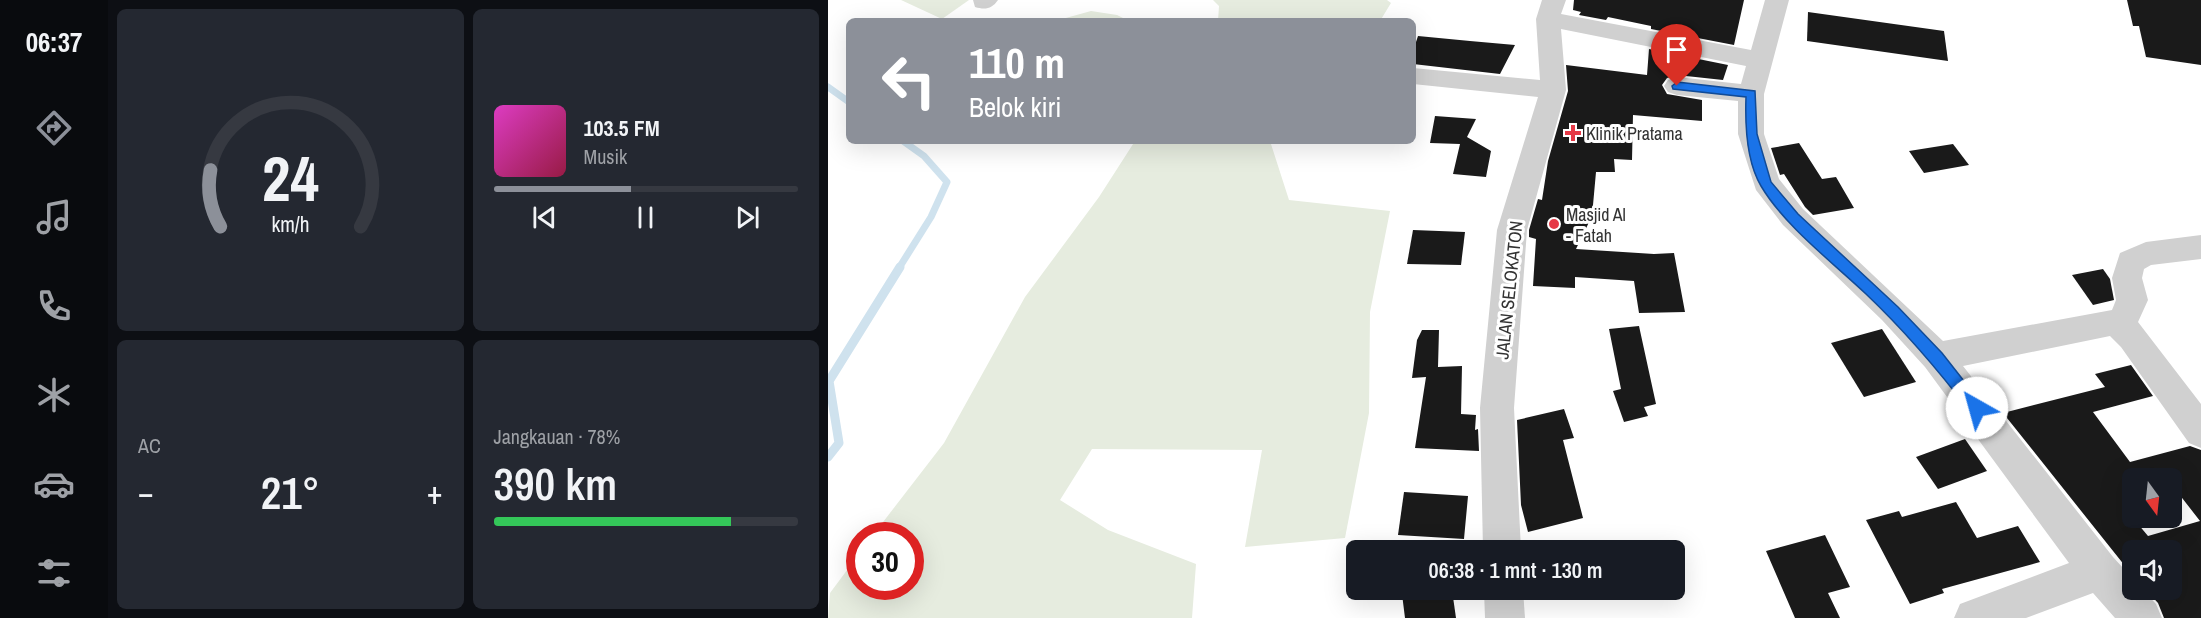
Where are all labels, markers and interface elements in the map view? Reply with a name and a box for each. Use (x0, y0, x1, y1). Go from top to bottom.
text: 06:37 (26, 24, 82, 60)
pin (1651, 24, 1702, 86)
icon: arrive (1660, 33, 1693, 66)
text: 110 m (969, 35, 1065, 91)
icon: left (870, 42, 948, 120)
text: Belok kiri (969, 89, 1061, 125)
icon: directions (33, 107, 75, 149)
text: 103.5 FM (584, 113, 660, 143)
place label: Klinik Pratama (1586, 121, 1683, 146)
marker: Klinik Pratama (1564, 124, 1582, 142)
text: 24 (262, 136, 319, 220)
text: Musik (584, 143, 627, 170)
icon: music (33, 196, 75, 238)
icon: previous (528, 201, 561, 234)
icon: pause (629, 201, 662, 234)
icon: next (731, 201, 764, 234)
place label: Masjid Al - Fatah (1566, 202, 1626, 248)
text: km/h (271, 210, 309, 239)
marker: Masjid Al - Fatah (1547, 217, 1561, 231)
street label: JALAN SELOKATON (1489, 220, 1529, 360)
icon: phone (33, 285, 75, 327)
icon: climate (33, 374, 75, 416)
position arrow (1945, 376, 2009, 440)
text: Jangkauan · 78% (494, 423, 620, 450)
text: AC (138, 432, 161, 459)
text: 390 km (494, 453, 617, 514)
text: 21° (261, 462, 320, 523)
icon: car (33, 463, 75, 505)
north arrow (2122, 468, 2182, 528)
map controls (2122, 468, 2182, 600)
text: − (138, 470, 154, 514)
text: + (427, 470, 442, 514)
speed limit sign: 30 (846, 522, 924, 600)
button: sound (2122, 540, 2182, 600)
icon: filters (33, 552, 75, 594)
text: 06:38 · 1 mnt · 130 m (1429, 555, 1602, 585)

